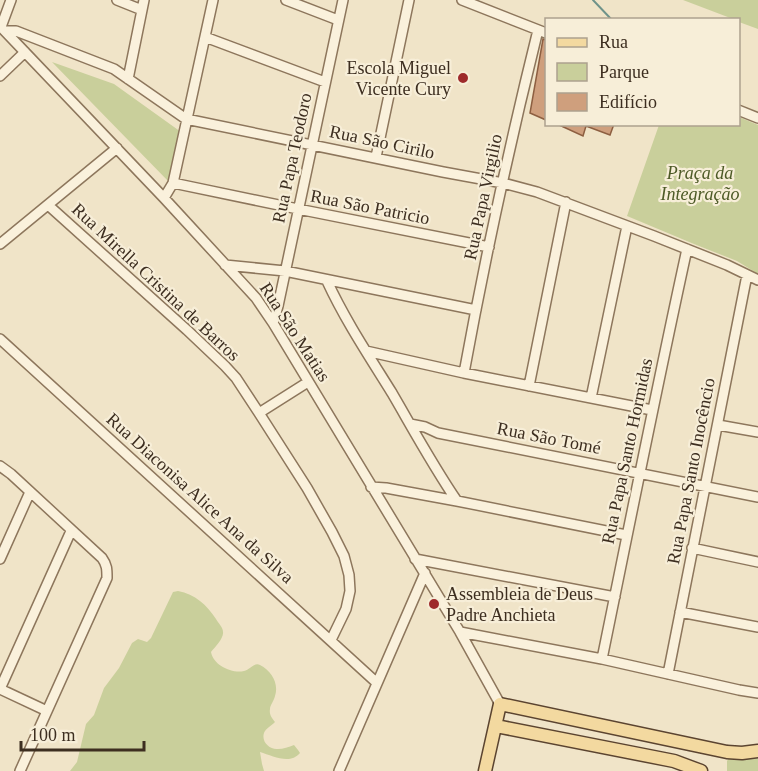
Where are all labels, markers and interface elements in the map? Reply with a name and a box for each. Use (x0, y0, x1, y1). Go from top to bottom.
legend (545, 18, 740, 126)
text: Rua (599, 32, 628, 52)
place label: Escola Miguel Vicente Cury (347, 58, 451, 99)
text: Parque (599, 62, 649, 82)
marker: Escola Miguel Vicente Cury (456, 71, 470, 85)
street label: Rua Papa Teodoro (268, 91, 316, 225)
text: Edifício (599, 92, 657, 112)
street label: Rua São Cirilo (328, 121, 436, 163)
street label: Rua Papa Virgilio (460, 132, 506, 262)
park label: Praça da Integração (660, 163, 739, 204)
street label: Rua São Patricio (309, 186, 431, 228)
street label: Rua Mirella Cristina de Barros (68, 199, 244, 365)
street label: Rua São Matias (256, 279, 334, 385)
street label: Rua Papa Santo Hormidas (598, 356, 656, 546)
street label: Rua Papa Santo Inocêncio (663, 376, 719, 566)
street label: Rua Diaconisa Alice Ana da Silva (102, 409, 298, 587)
street label: Rua São Tomé (495, 418, 603, 458)
place label: Assembleia de Deus Padre Anchieta (446, 584, 593, 625)
marker: Assembleia de Deus Padre Anchieta (427, 597, 441, 611)
scale bar (21, 714, 144, 752)
text: 100 m (30, 725, 76, 745)

